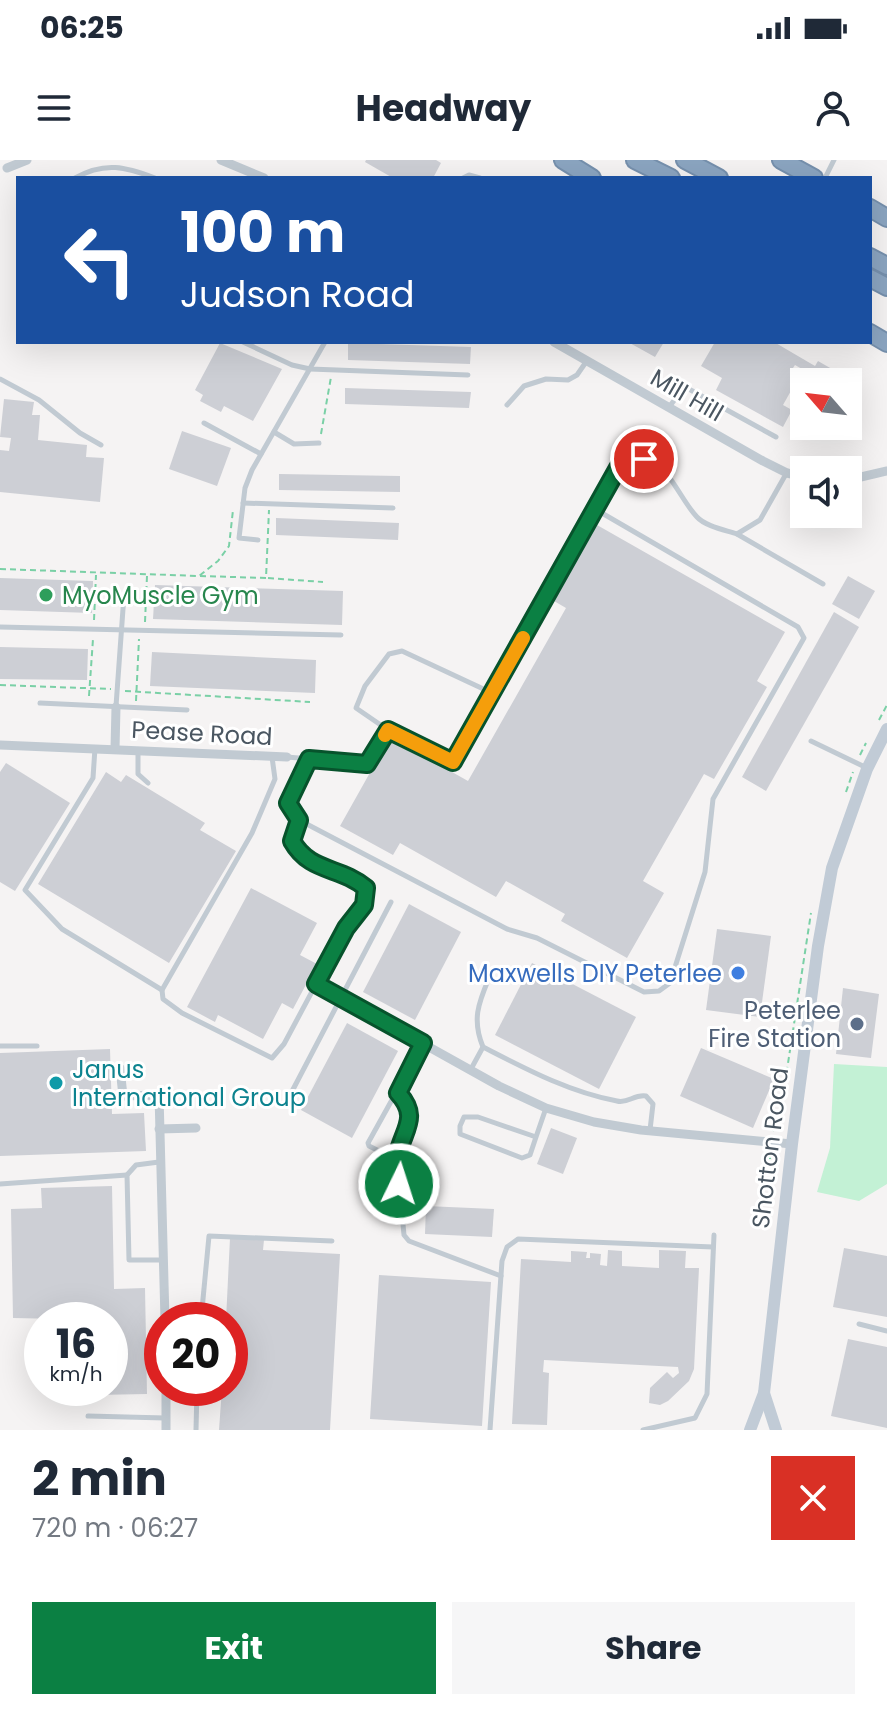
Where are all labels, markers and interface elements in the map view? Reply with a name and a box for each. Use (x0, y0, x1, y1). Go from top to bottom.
text: 06:25 (40, 6, 124, 49)
text: Headway (356, 83, 531, 134)
icon: menu (32, 86, 76, 130)
icon: person (811, 86, 855, 130)
text: 100 m (180, 193, 345, 272)
icon: left (48, 208, 152, 312)
text: Judson Road (180, 269, 415, 320)
street label: Mill Hill (644, 361, 730, 429)
north arrow (790, 368, 862, 440)
map controls (790, 368, 862, 528)
pin (610, 425, 678, 493)
icon: arrive (622, 437, 666, 481)
button: sound (790, 456, 862, 528)
place label: MyoMuscle Gym (62, 579, 259, 612)
marker: MyoMuscle Gym (37, 586, 55, 604)
street label: Pease Road (131, 713, 273, 753)
place label: Maxwells DIY Peterlee (468, 957, 722, 990)
marker: Maxwells DIY Peterlee (729, 964, 747, 982)
place label: Peterlee Fire Station (708, 994, 841, 1055)
marker: Peterlee Fire Station (848, 1015, 866, 1033)
place label: Janus International Group (72, 1053, 306, 1114)
street label: Shotton Road (744, 1066, 796, 1230)
marker: Janus International Group (47, 1074, 65, 1092)
position arrow (357, 1142, 441, 1226)
speed limit sign: 20 (144, 1302, 248, 1406)
text: 16 (56, 1316, 96, 1372)
text: km/h (49, 1360, 103, 1388)
text: 2 min (32, 1445, 167, 1512)
button: close (771, 1456, 855, 1540)
text: 720 m · 06:27 (32, 1510, 198, 1546)
button: Exit (32, 1602, 436, 1694)
button: Share (452, 1602, 855, 1694)

